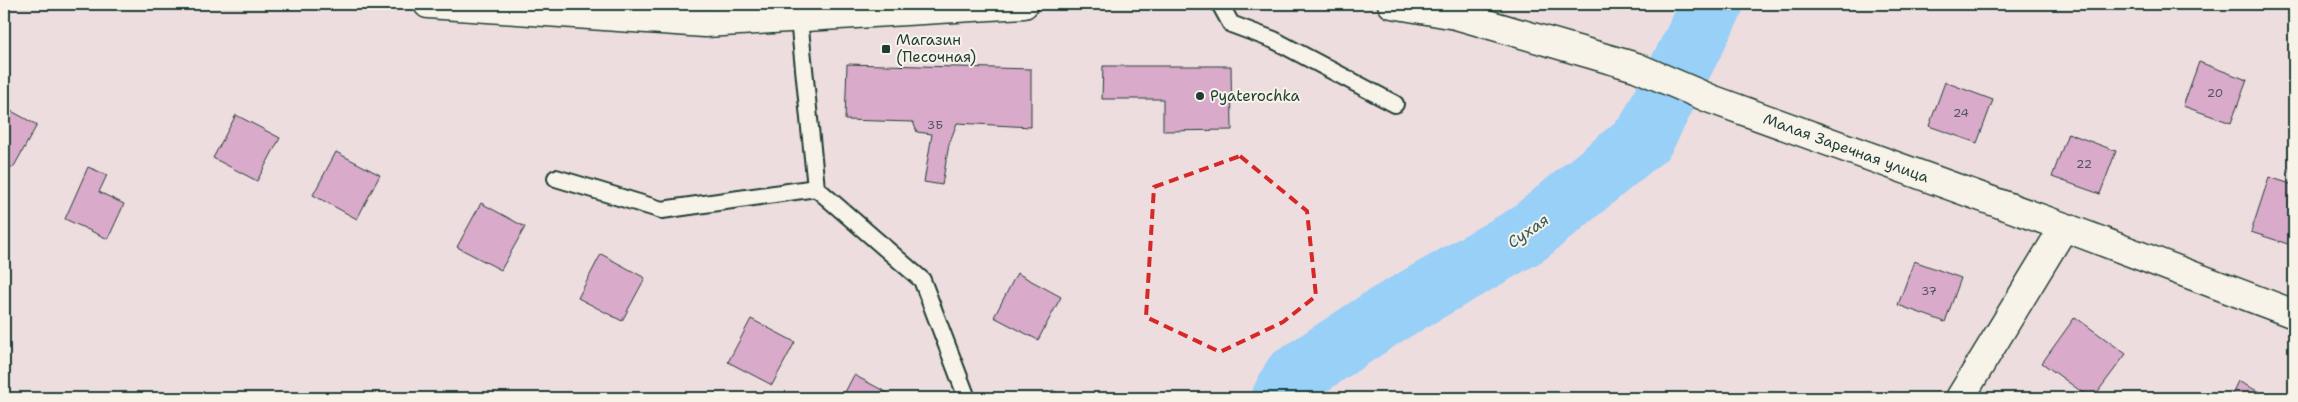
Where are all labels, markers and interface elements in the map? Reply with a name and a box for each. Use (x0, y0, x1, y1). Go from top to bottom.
place label: Магазин (Песочная) (896, 30, 976, 67)
marker: Магазин (Песочная) (880, 43, 892, 55)
house number: 20 (2207, 85, 2223, 101)
place label: Pyaterochka (1210, 86, 1301, 106)
marker: Pyaterochka (1194, 90, 1206, 102)
house number: 24 (1953, 105, 1969, 121)
street label: Малая Заречная улица (1760, 109, 1932, 188)
house number: 3Б (927, 117, 943, 133)
house number: 22 (2076, 156, 2092, 172)
water label: Сухая (1503, 209, 1553, 253)
house number: 37 (1921, 283, 1937, 299)

